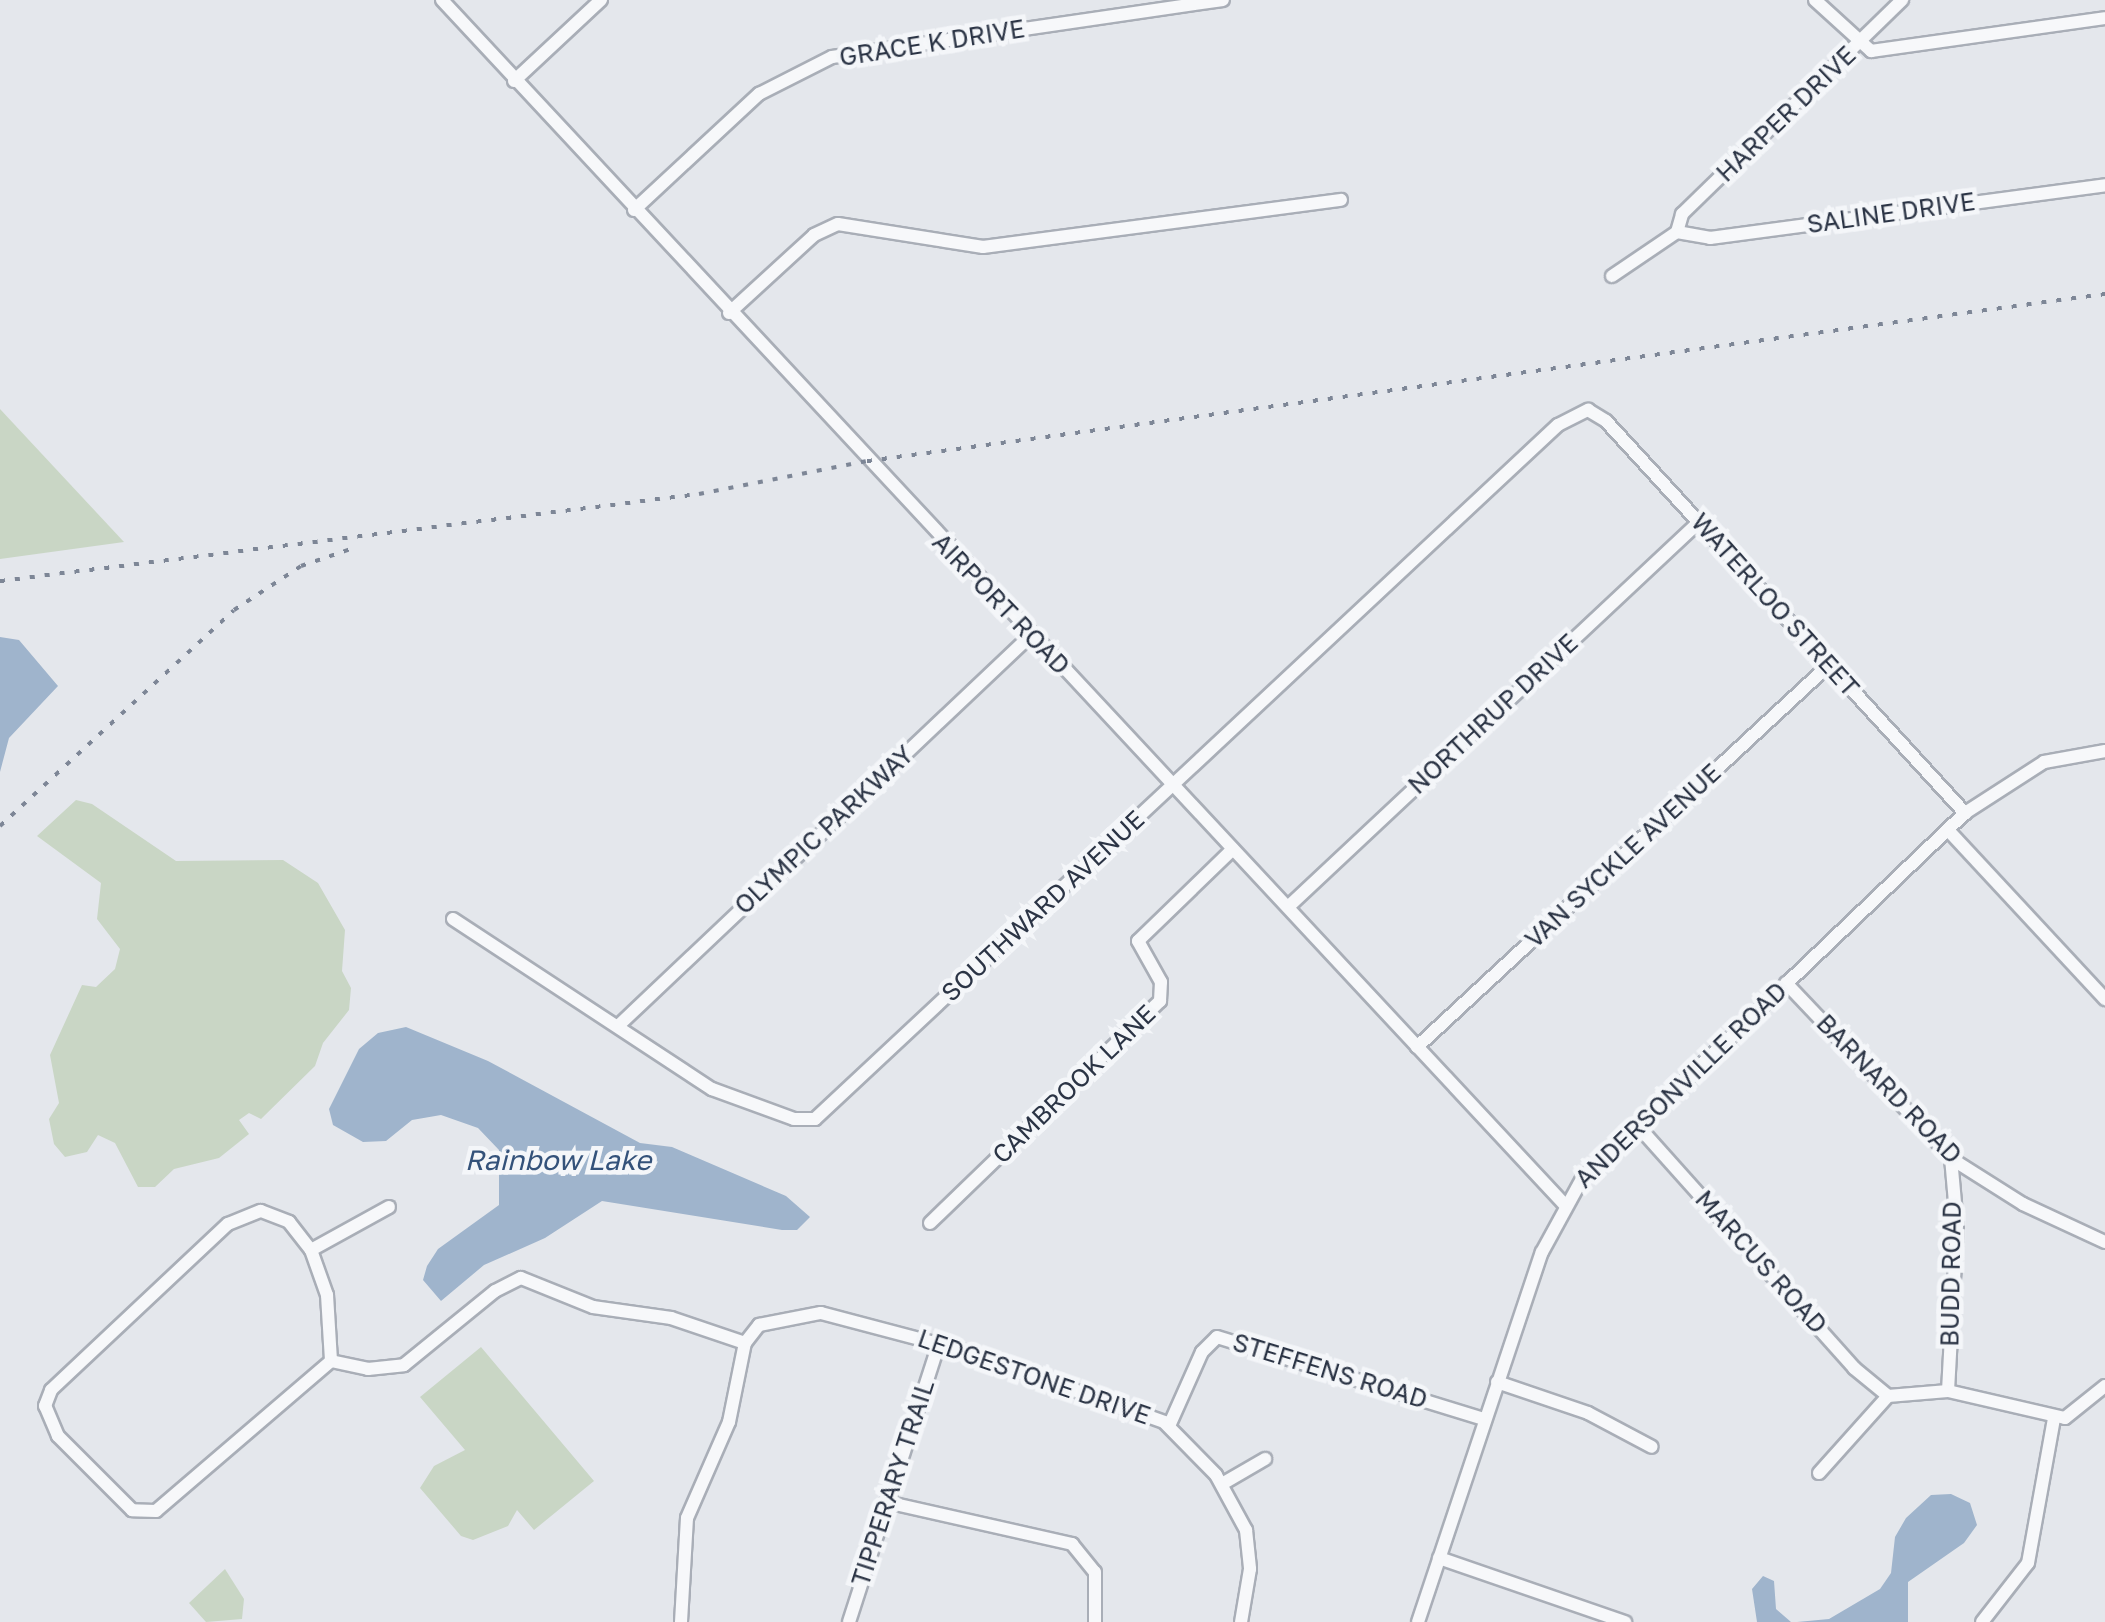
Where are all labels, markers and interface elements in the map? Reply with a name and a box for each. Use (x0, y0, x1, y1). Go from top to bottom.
street label: GRACE K DRIVE (837, 14, 1027, 72)
street label: HARPER DRIVE (1710, 40, 1862, 188)
street label: SALINE DRIVE (1805, 186, 1977, 240)
street label: WATERLOO STREET (1685, 507, 1865, 703)
street label: AIRPORT ROAD (926, 527, 1076, 681)
street label: NORTHRUP DRIVE (1402, 628, 1584, 800)
street label: OLYMPIC PARKWAY (729, 740, 919, 920)
street label: VAN SYCKLE AVENUE (1519, 758, 1727, 954)
street label: SOUTHWARD AVENUE (935, 804, 1151, 1008)
street label: ANDERSONVILLE ROAD (1569, 976, 1793, 1194)
street label: CAMBROOK LANE (986, 999, 1162, 1169)
street label: BARNARD ROAD (1810, 1008, 1968, 1170)
water label: Rainbow Lake (465, 1143, 651, 1177)
street label: MARCUS ROAD (1689, 1184, 1833, 1340)
street label: BUDD ROAD (1935, 1201, 1967, 1347)
street label: LEDGESTONE DRIVE (914, 1323, 1154, 1431)
street label: STEFFENS ROAD (1229, 1327, 1431, 1415)
street label: TIPPERARY TRAIL (846, 1376, 940, 1590)

